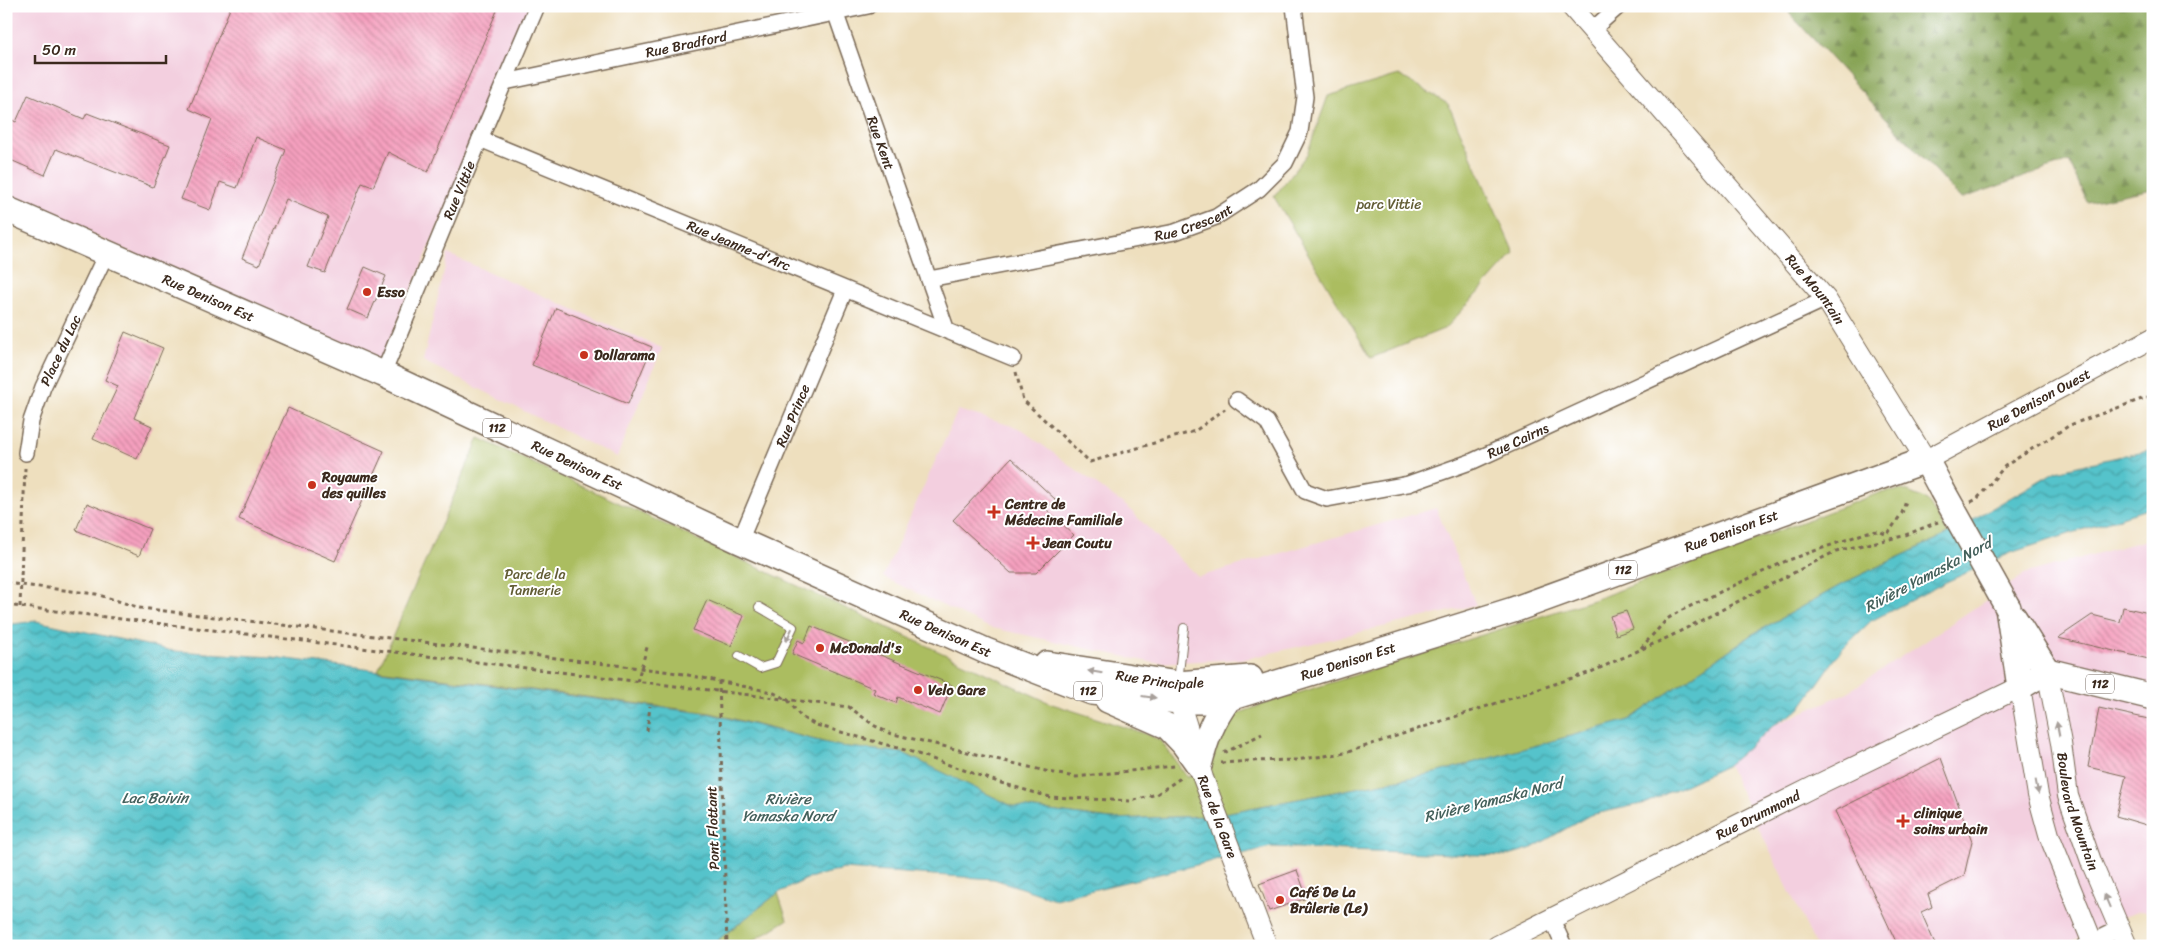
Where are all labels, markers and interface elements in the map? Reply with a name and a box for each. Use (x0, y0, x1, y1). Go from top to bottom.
street label: Rue Bradford (643, 23, 731, 65)
scale bar (35, 32, 166, 64)
text: 50 m (42, 37, 77, 63)
street label: Rue Kent (860, 112, 902, 173)
street label: Rue Vittie (436, 157, 482, 223)
park label: parc Vittie (1356, 192, 1421, 217)
street label: Rue Crescent (1152, 197, 1238, 248)
street label: Rue Jeanne-d'Arc (683, 213, 795, 278)
street label: Rue Mountain (1779, 248, 1852, 330)
street label: Rue Denison Est (158, 266, 259, 329)
place label: Esso (377, 280, 406, 305)
marker: Esso (361, 286, 373, 298)
street label: Place du Lac (33, 310, 88, 390)
place label: Dollarama (594, 343, 655, 368)
marker: Dollarama (578, 349, 590, 361)
street label: Rue Denison Ouest (1982, 361, 2095, 438)
street label: Rue Prince (768, 380, 817, 451)
street label: Rue Cairns (1483, 415, 1553, 465)
road number: 112 (483, 418, 511, 438)
street label: Rue Denison Est (527, 433, 627, 497)
place label: Royaume des quilles (321, 465, 386, 506)
marker: Royaume des quilles (306, 479, 318, 491)
place label: Centre de Médecine Familiale (1004, 492, 1123, 533)
street label: Rue Denison Est (1681, 502, 1782, 559)
marker: Centre de Médecine Familiale (987, 505, 1001, 519)
water label: Rivière Yamaska Nord (1860, 529, 2000, 620)
place label: Jean Coutu (1042, 531, 1112, 556)
marker: Jean Coutu (1027, 537, 1039, 549)
road number: 112 (1609, 560, 1637, 580)
park label: Parc de la Tannerie (504, 562, 566, 603)
street label: Rue Denison Est (896, 601, 995, 665)
one-way arrow (784, 628, 793, 643)
street label: Rue Denison Est (1297, 635, 1399, 688)
place label: McDonald's (829, 636, 902, 661)
marker: McDonald's (814, 642, 826, 654)
street label: Rue Principale (1114, 662, 1205, 697)
one-way arrow (1087, 667, 1103, 675)
road number: 112 (2086, 674, 2114, 694)
place label: Velo Gare (928, 678, 987, 703)
road number: 112 (1074, 681, 1102, 700)
marker: Velo Gare (912, 684, 924, 696)
one-way arrow (1141, 693, 1157, 701)
one-way arrow (2054, 721, 2062, 737)
street label: Boulevard Mountain (2050, 751, 2106, 875)
water label: Rivière Yamaska Nord (1421, 769, 1569, 830)
street label: Rue de la Gare (1190, 771, 1245, 862)
one-way arrow (2033, 779, 2041, 795)
street label: Rue Drummond (1711, 782, 1806, 847)
water label: Lac Boivin (122, 785, 190, 811)
street label: Pont Flottant (699, 786, 727, 870)
water label: Rivière Yamaska Nord (742, 786, 838, 829)
place label: clinique soins urbain (1913, 801, 1988, 842)
marker: clinique soins urbain (1896, 814, 1910, 828)
place label: Café De La Brûlerie (Le) (1289, 880, 1368, 921)
marker: Café De La Brûlerie (Le) (1274, 894, 1286, 906)
one-way arrow (2103, 894, 2111, 908)

